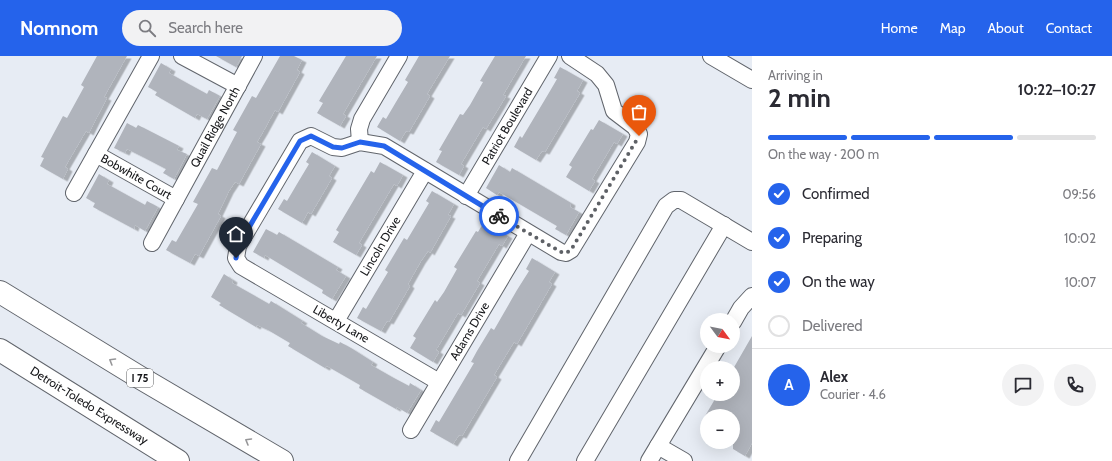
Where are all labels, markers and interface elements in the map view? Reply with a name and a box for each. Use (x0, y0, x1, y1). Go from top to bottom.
search box (122, 10, 402, 46)
text: Nomnom (20, 17, 98, 40)
icon: search (136, 17, 158, 39)
text: Search here (168, 19, 243, 37)
text: Home (881, 19, 918, 37)
text: Map (940, 19, 965, 37)
text: About (987, 19, 1024, 37)
text: Contact (1046, 19, 1092, 37)
text: Arriving in (768, 67, 823, 83)
text: 10:22–10:27 (1018, 81, 1096, 99)
text: 2 min (768, 82, 831, 114)
street label: Quail Ridge North (187, 84, 243, 170)
street label: Patriot Boulevard (478, 85, 535, 167)
pin (622, 95, 656, 136)
icon: bag (628, 101, 650, 123)
text: On the way · 200 m (768, 146, 879, 162)
street label: Bobwhite Court (98, 150, 174, 202)
icon: check (768, 183, 790, 205)
text: Confirmed (802, 185, 870, 203)
text: 09:56 (1062, 186, 1096, 202)
courier (479, 196, 519, 236)
icon: bike (488, 205, 510, 227)
street label: Lincoln Drive (357, 214, 403, 278)
pin (219, 217, 253, 258)
icon: home (225, 223, 247, 245)
icon: check (768, 227, 790, 249)
text: Preparing (802, 229, 862, 247)
text: 10:02 (1064, 230, 1096, 246)
icon: check (768, 271, 790, 293)
text: On the way (802, 273, 875, 291)
text: 10:07 (1065, 274, 1096, 290)
street label: Adams Drive (446, 299, 492, 363)
street label: Liberty Lane (310, 301, 372, 346)
north arrow (700, 313, 740, 353)
map controls (700, 313, 740, 449)
text: Delivered (802, 317, 863, 335)
one-way arrow (109, 358, 116, 365)
button: + (700, 361, 740, 401)
street label: Detroit-Toledo Expressway (28, 363, 151, 448)
button: chat (1002, 364, 1044, 406)
button: phone (1054, 364, 1096, 406)
text: Alex (820, 368, 848, 386)
road number: I 75 (127, 369, 153, 387)
text: A (784, 376, 794, 394)
text: Courier · 4.6 (820, 386, 886, 402)
button: − (700, 409, 740, 449)
one-way arrow (245, 439, 252, 446)

